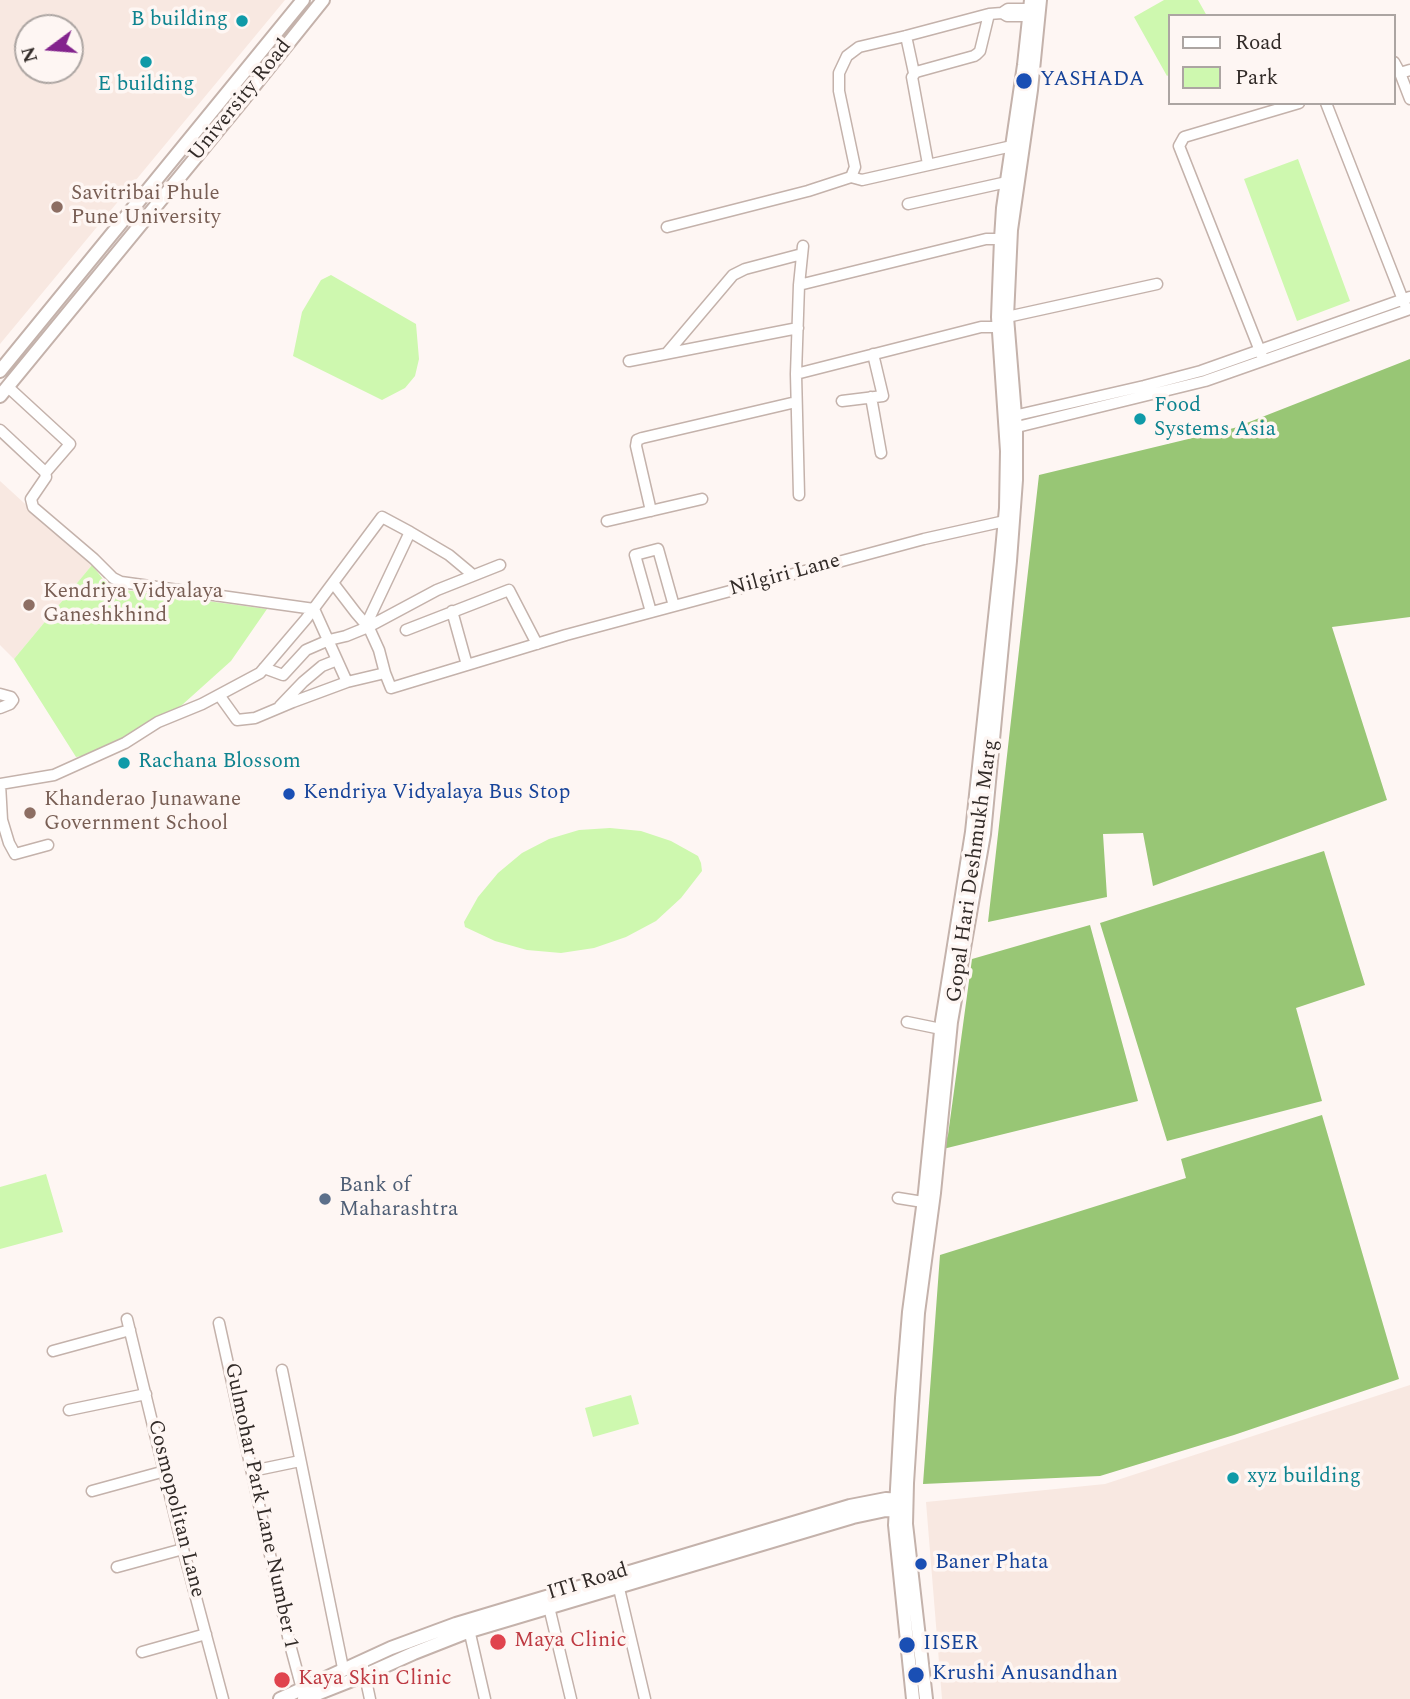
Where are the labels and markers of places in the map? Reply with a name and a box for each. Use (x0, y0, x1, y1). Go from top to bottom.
place label: B building (131, 8, 228, 34)
marker: B building (234, 13, 250, 29)
marker: E building (138, 54, 154, 70)
place label: YASHADA (1040, 68, 1144, 94)
marker: YASHADA (1014, 71, 1034, 91)
place label: E building (97, 73, 195, 99)
place label: Savitribai Phule Pune University (71, 182, 221, 232)
marker: Savitribai Phule Pune University (49, 199, 65, 215)
place label: Food Systems Asia (1154, 394, 1276, 444)
marker: Food Systems Asia (1132, 411, 1148, 427)
place label: Kendriya Vidyalaya Ganeshkhind (43, 580, 223, 630)
marker: Kendriya Vidyalaya Ganeshkhind (21, 597, 37, 613)
place label: Rachana Blossom (138, 750, 301, 776)
marker: Rachana Blossom (116, 755, 132, 771)
place label: Kendriya Vidyalaya Bus Stop (303, 781, 570, 807)
marker: Kendriya Vidyalaya Bus Stop (281, 786, 297, 802)
place label: Khanderao Junawane Government School (44, 788, 241, 838)
marker: Khanderao Junawane Government School (22, 805, 38, 821)
place label: Bank of Maharashtra (339, 1174, 458, 1224)
marker: Bank of Maharashtra (317, 1191, 333, 1207)
place label: xyz building (1247, 1465, 1361, 1491)
marker: xyz building (1225, 1470, 1241, 1486)
place label: Baner Phata (935, 1551, 1049, 1577)
marker: Baner Phata (913, 1556, 929, 1572)
place label: Maya Clinic (514, 1629, 627, 1655)
marker: Maya Clinic (488, 1632, 508, 1652)
place label: IISER (923, 1632, 978, 1658)
marker: IISER (897, 1635, 917, 1655)
place label: Krushi Anusandhan (932, 1662, 1118, 1688)
marker: Krushi Anusandhan (906, 1665, 926, 1685)
place label: Kaya Skin Clinic (298, 1667, 452, 1693)
marker: Kaya Skin Clinic (272, 1670, 292, 1690)

